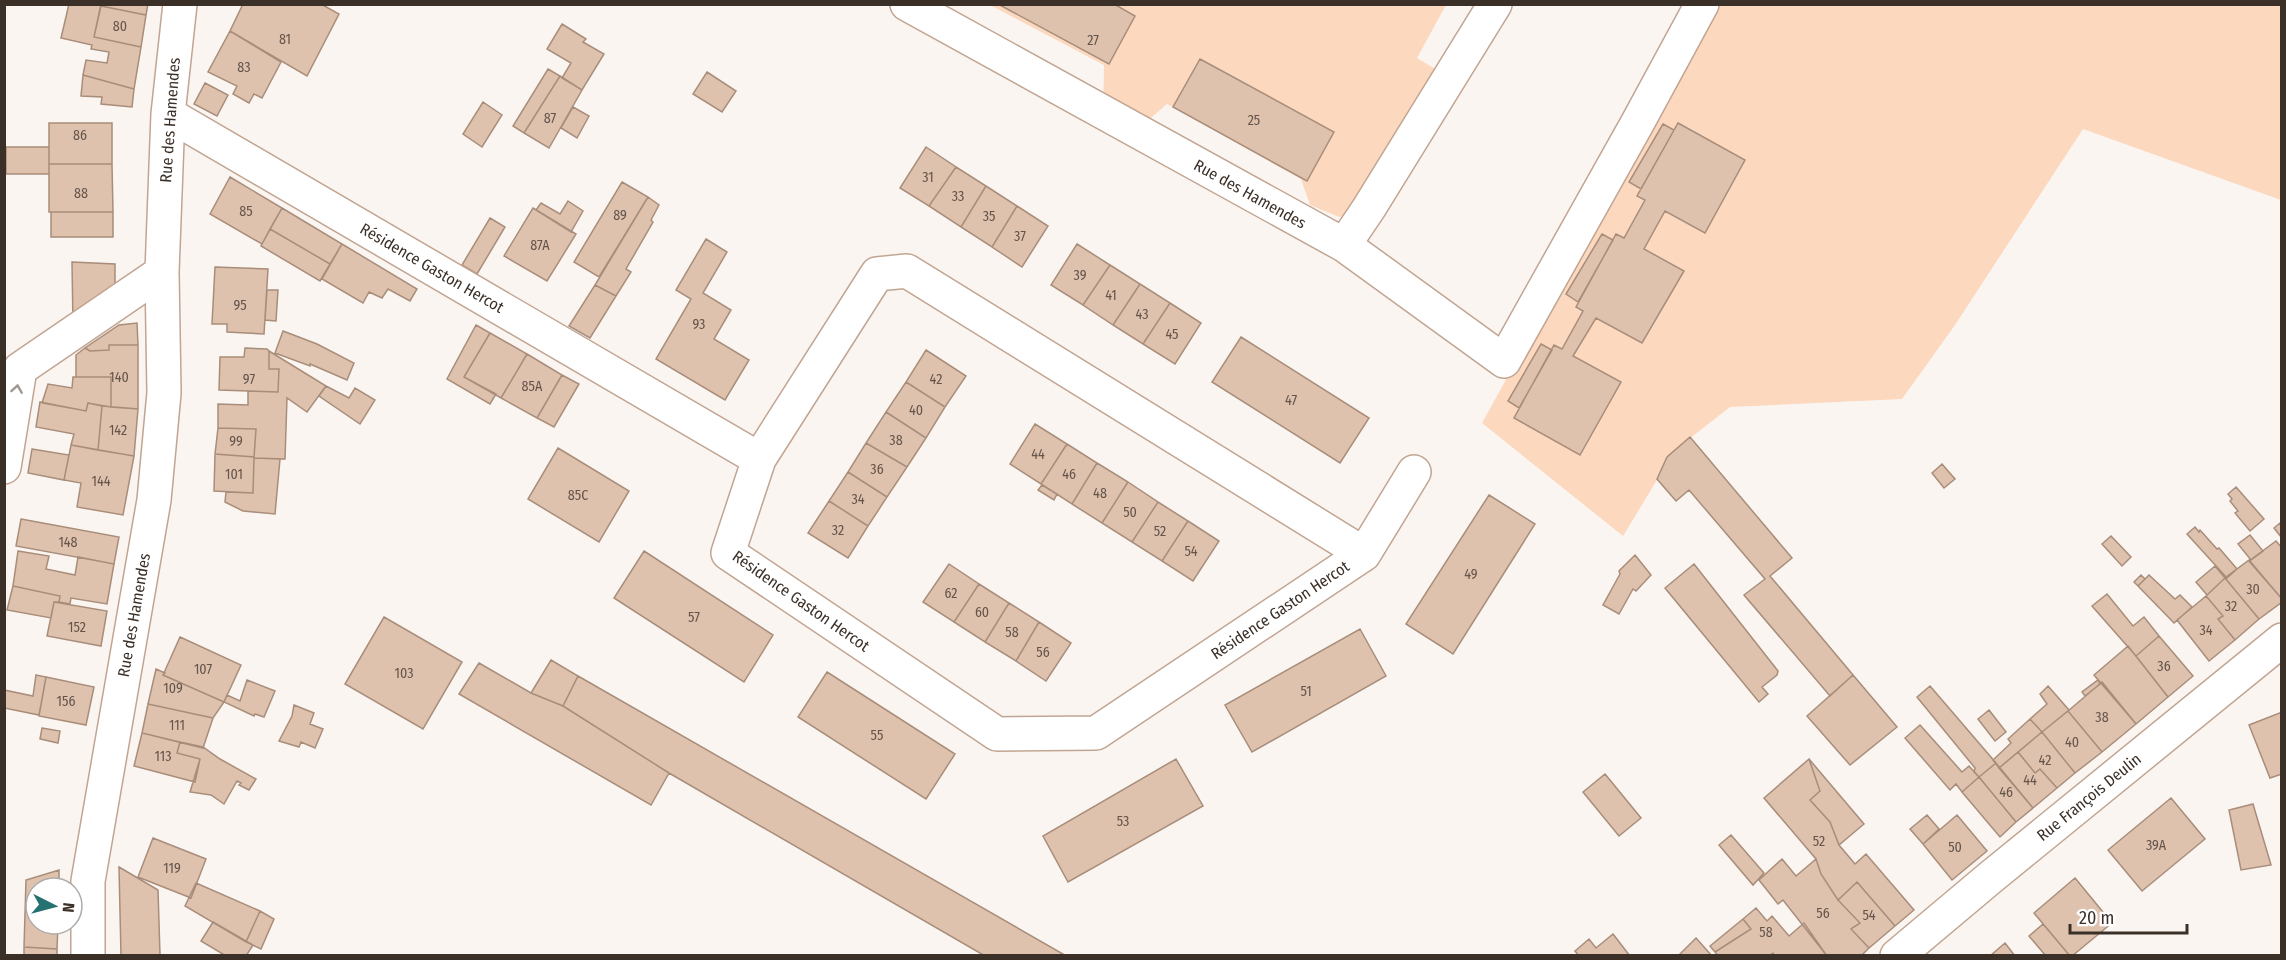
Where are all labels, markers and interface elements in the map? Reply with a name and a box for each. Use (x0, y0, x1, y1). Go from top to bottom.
house number: 80 (113, 18, 127, 35)
house number: 81 (279, 31, 291, 48)
house number: 27 (1087, 32, 1099, 49)
street label: Rue des Hamendes (156, 57, 184, 183)
house number: 83 (237, 59, 251, 76)
house number: 87 (544, 110, 557, 127)
house number: 25 (1248, 112, 1260, 129)
house number: 86 (73, 127, 87, 144)
street label: Rue des Hamendes (1191, 155, 1310, 233)
house number: 31 (922, 169, 934, 186)
house number: 88 (74, 185, 88, 202)
house number: 33 (952, 188, 964, 205)
house number: 85 (239, 203, 253, 220)
house number: 89 (613, 207, 627, 224)
house number: 35 (983, 208, 995, 225)
street label: Résidence Gaston Hercot (357, 219, 508, 317)
house number: 37 (1014, 228, 1026, 245)
house number: 87A (530, 237, 550, 254)
house number: 39 (1074, 267, 1087, 284)
house number: 41 (1105, 287, 1117, 304)
house number: 95 (233, 297, 247, 314)
house number: 43 (1136, 306, 1148, 323)
house number: 93 (693, 316, 705, 333)
house number: 45 (1165, 326, 1179, 343)
house number: 140 (109, 369, 129, 386)
house number: 97 (243, 371, 255, 388)
house number: 42 (930, 371, 942, 388)
house number: 85A (522, 378, 543, 395)
one-way arrow (10, 384, 23, 394)
house number: 47 (1285, 392, 1297, 409)
house number: 40 (909, 402, 923, 419)
house number: 142 (109, 422, 127, 439)
house number: 38 (889, 432, 903, 449)
house number: 99 (229, 433, 243, 450)
house number: 44 (1031, 446, 1045, 463)
house number: 36 (870, 461, 884, 478)
house number: 101 (225, 466, 243, 483)
house number: 46 (1062, 466, 1076, 483)
house number: 144 (91, 473, 111, 490)
house number: 48 (1093, 485, 1107, 502)
house number: 85C (568, 487, 588, 504)
house number: 34 (851, 491, 865, 508)
house number: 50 (1123, 504, 1137, 521)
house number: 32 (832, 522, 844, 539)
house number: 52 (1154, 523, 1166, 540)
house number: 148 (58, 534, 78, 551)
house number: 54 (1184, 543, 1198, 560)
street label: Résidence Gaston Hercot (729, 547, 874, 656)
street label: Rue des Hamendes (114, 551, 154, 678)
street label: Résidence Gaston Hercot (1207, 556, 1353, 663)
house number: 49 (1464, 566, 1478, 583)
house number: 30 (2246, 581, 2260, 598)
house number: 62 (945, 585, 958, 602)
house number: 32 (2225, 598, 2237, 615)
house number: 60 (975, 604, 989, 621)
house number: 57 (688, 609, 700, 626)
house number: 152 (68, 619, 86, 636)
house number: 34 (2199, 622, 2213, 639)
house number: 58 (1005, 624, 1019, 641)
house number: 56 (1036, 644, 1050, 661)
house number: 36 (2157, 658, 2171, 675)
house number: 107 (194, 661, 212, 678)
house number: 103 (395, 665, 413, 682)
house number: 109 (163, 680, 183, 697)
house number: 51 (1300, 683, 1312, 700)
house number: 156 (57, 693, 75, 710)
house number: 38 (2095, 709, 2109, 726)
house number: 111 (169, 717, 185, 734)
house number: 55 (871, 727, 883, 744)
house number: 40 (2065, 734, 2079, 751)
house number: 113 (154, 748, 172, 765)
street label: Rue François Deulin (2033, 749, 2145, 845)
house number: 42 (2039, 752, 2051, 769)
house number: 44 (2023, 772, 2037, 789)
house number: 46 (1999, 784, 2013, 801)
house number: 53 (1117, 813, 1129, 830)
house number: 52 (1813, 833, 1825, 850)
house number: 39A (2146, 837, 2167, 854)
house number: 50 (1948, 839, 1962, 856)
house number: 119 (163, 860, 181, 877)
north arrow (24, 876, 84, 936)
scale bar (2070, 897, 2187, 935)
text: N (58, 902, 78, 913)
house number: 56 (1816, 905, 1830, 922)
house number: 54 (1862, 907, 1876, 924)
text: 20 m (2079, 907, 2114, 929)
house number: 58 (1759, 924, 1773, 941)

